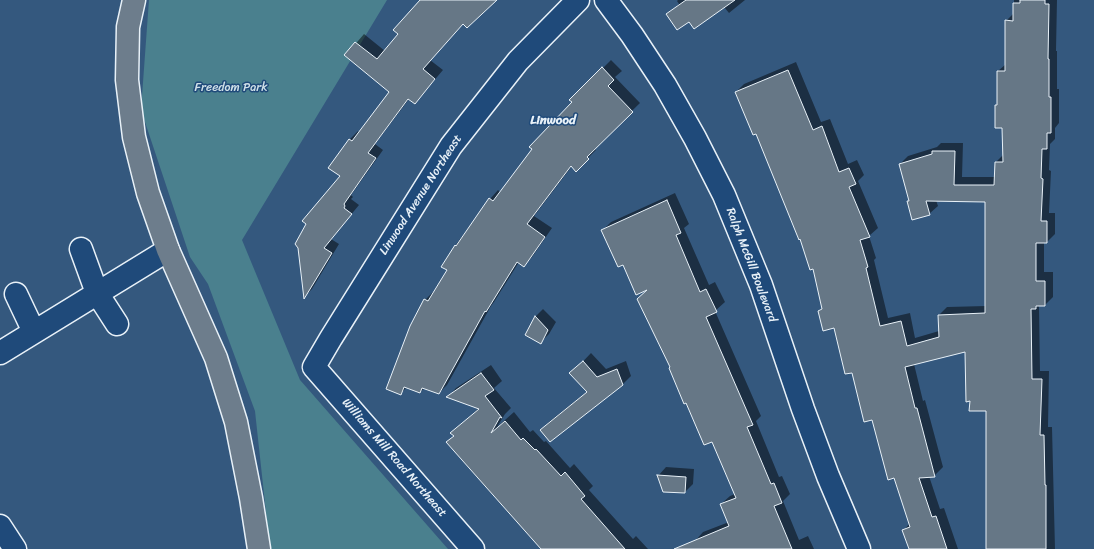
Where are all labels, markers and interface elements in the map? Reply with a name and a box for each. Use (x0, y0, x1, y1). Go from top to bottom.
park label: Freedom Park (195, 81, 267, 95)
district label: Linwood (530, 113, 576, 129)
street label: Linwood Avenue Northeast (377, 132, 465, 258)
street label: Ralph McGill Boulevard (723, 206, 779, 324)
street label: Williams Mill Road Northeast (339, 396, 449, 520)

